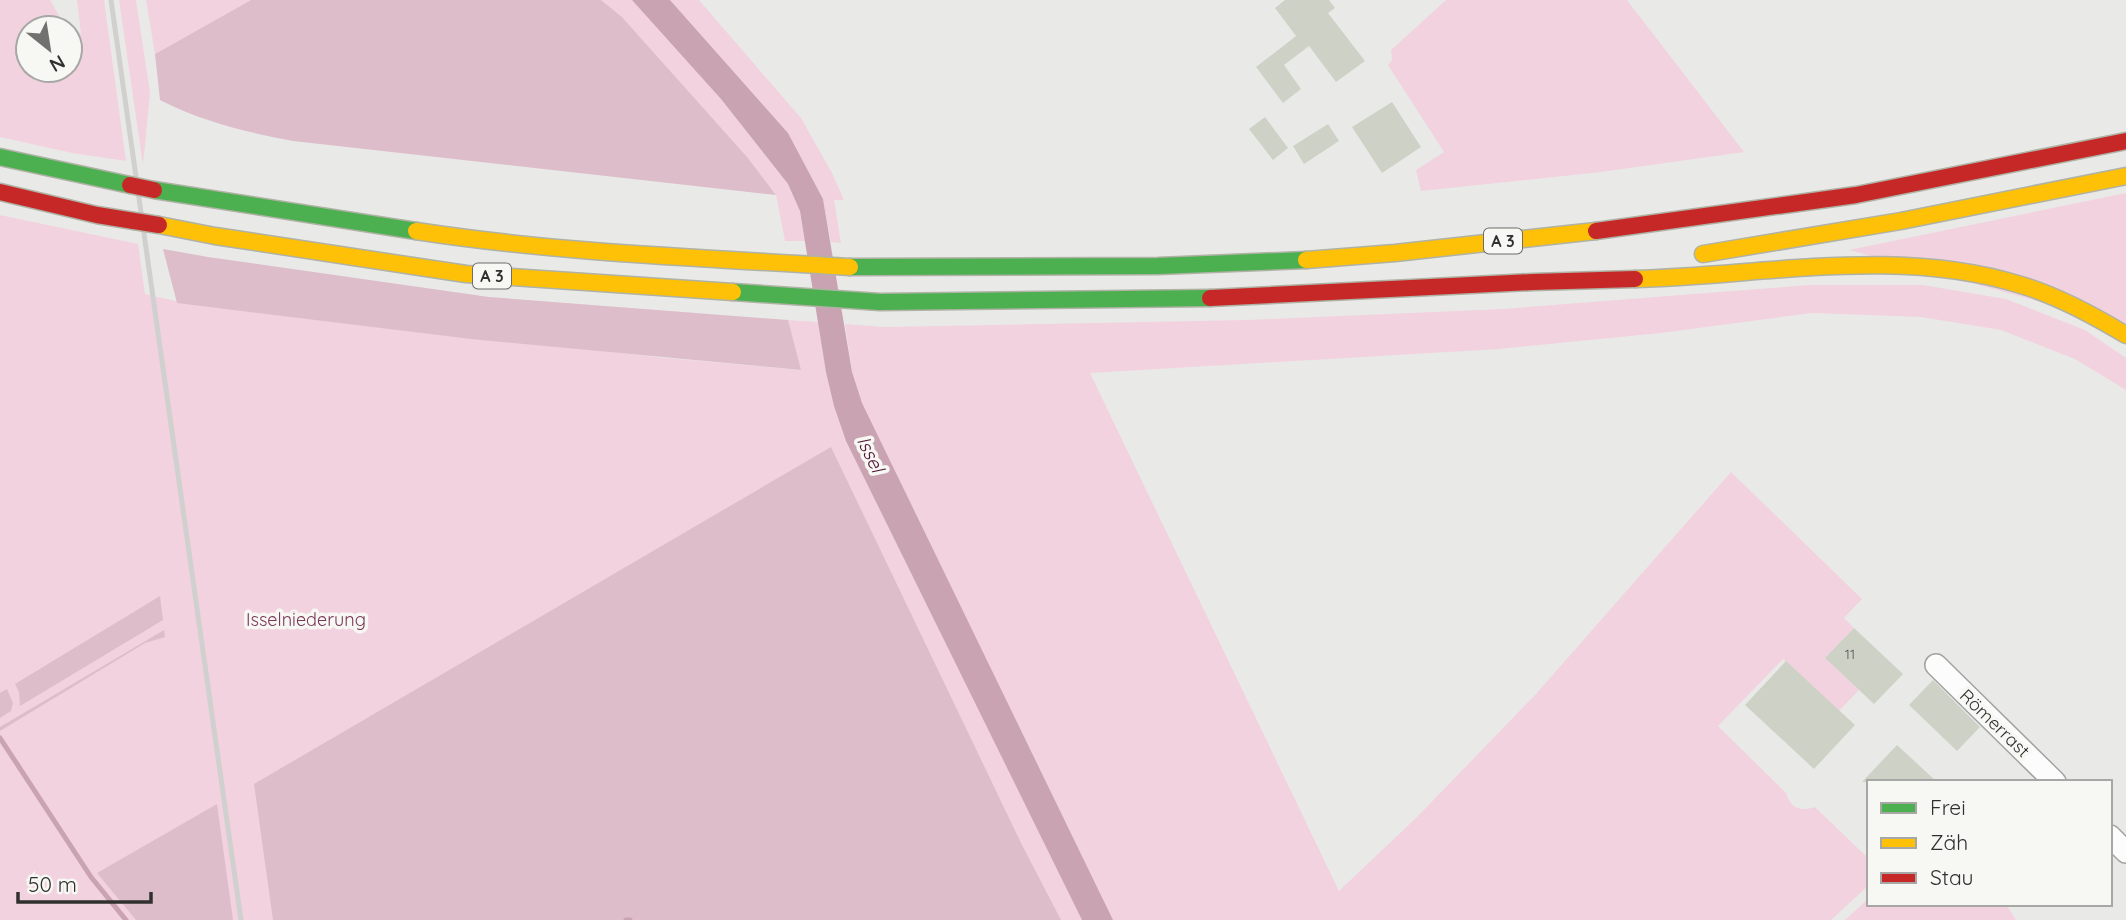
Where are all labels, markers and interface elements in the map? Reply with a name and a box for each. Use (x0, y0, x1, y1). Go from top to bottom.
north arrow (14, 14, 84, 84)
text: N (45, 50, 70, 78)
road number: A 3 (1484, 229, 1522, 254)
road number: A 3 (473, 264, 511, 288)
water label: Issel (852, 432, 891, 479)
park label: Isselniederung (246, 608, 366, 631)
house number: 11 (1845, 645, 1855, 663)
street label: Römerrast (1955, 684, 2035, 762)
legend (1867, 780, 2112, 906)
text: Frei (1930, 794, 1966, 820)
text: Zäh (1930, 829, 1968, 855)
scale bar (18, 860, 150, 904)
text: Stau (1930, 864, 1973, 890)
text: 50 m (28, 871, 77, 897)

